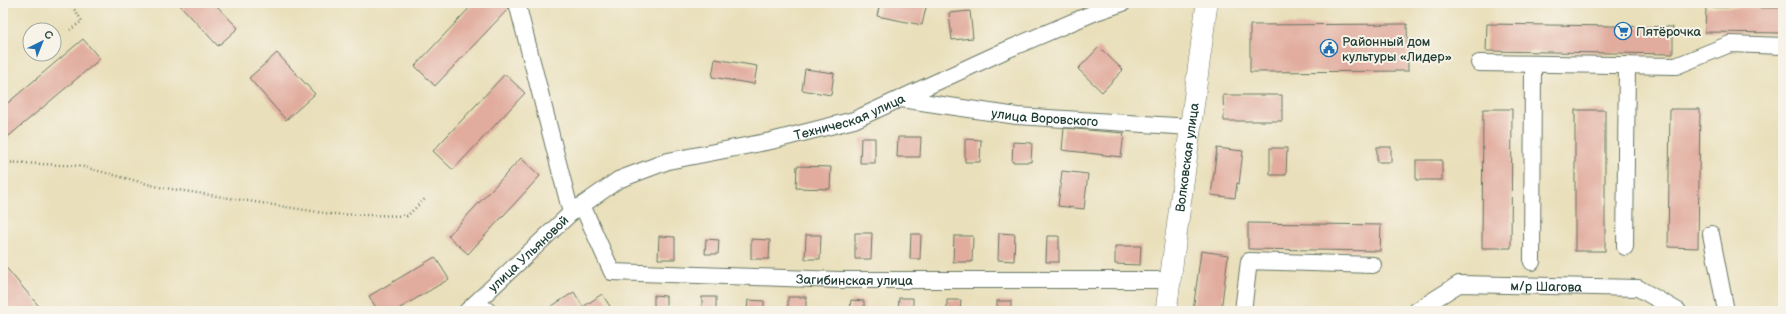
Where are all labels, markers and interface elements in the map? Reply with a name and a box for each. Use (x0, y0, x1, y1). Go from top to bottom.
supermarket icon: Пятёрочка (1613, 21, 1633, 41)
north arrow (22, 22, 62, 62)
place label: Пятёрочка (1636, 24, 1701, 40)
text: С (41, 28, 56, 43)
place label: Районный дом культуры «Лидер» (1342, 34, 1452, 65)
public building icon: Районный дом культуры «Лидер» (1319, 38, 1339, 58)
street label: Техническая улица (792, 90, 908, 144)
street label: Волковская улица (1172, 102, 1203, 213)
street label: улица Воровского (990, 105, 1099, 130)
street label: улица Ульяновой (485, 213, 572, 296)
street label: Загибинская улица (796, 271, 913, 289)
street label: м/р Шагова (1510, 278, 1583, 296)

